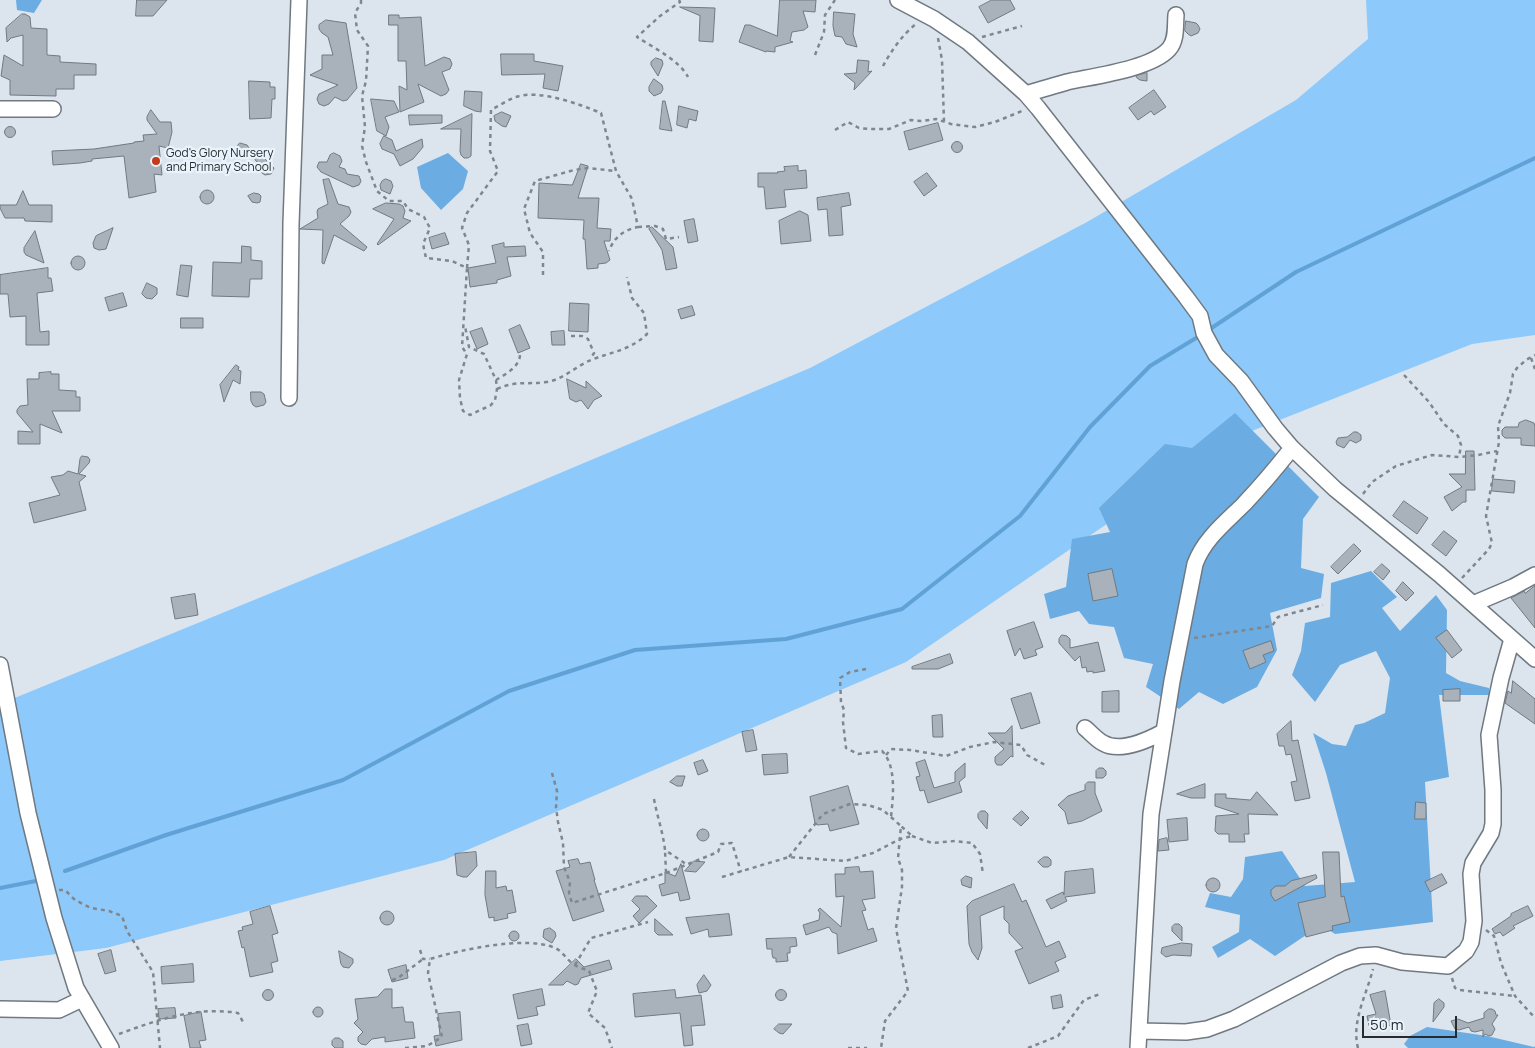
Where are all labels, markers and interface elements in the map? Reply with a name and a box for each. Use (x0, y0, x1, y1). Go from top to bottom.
place label: God's Glory Nursery and Primary School (166, 147, 274, 175)
marker: God's Glory Nursery and Primary School (150, 155, 162, 167)
scale bar (1365, 1006, 1460, 1038)
text: 50 m (1370, 1014, 1404, 1035)

